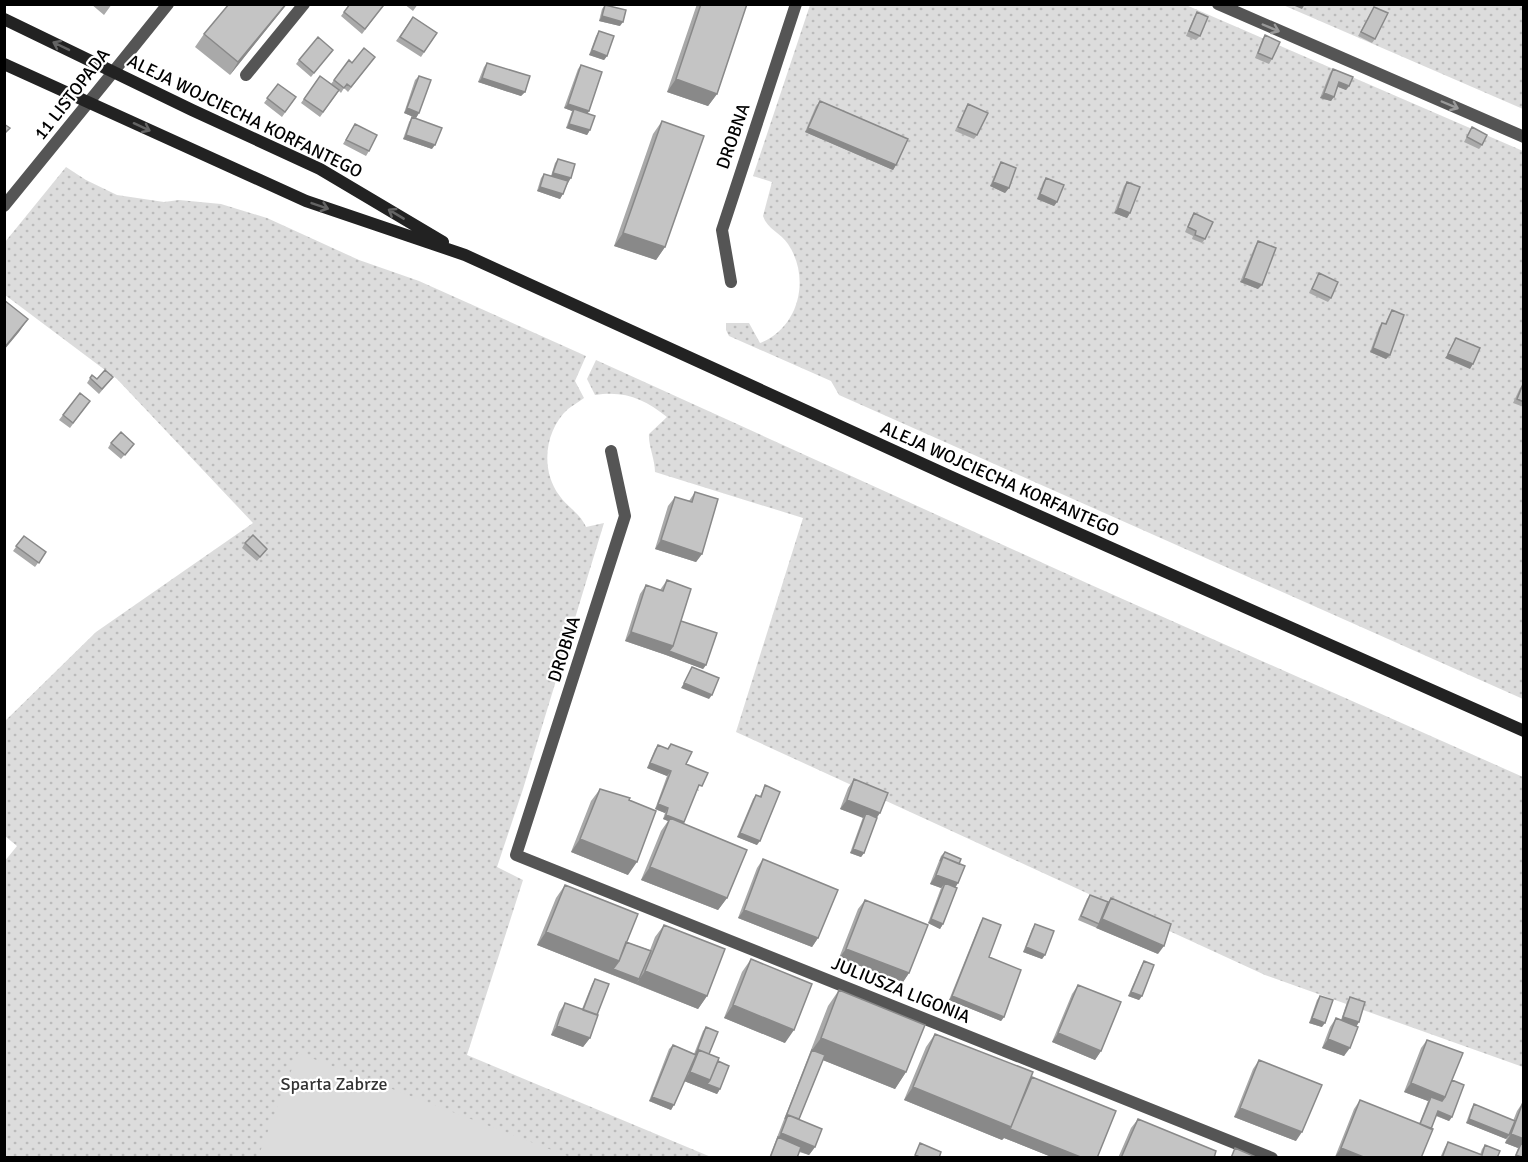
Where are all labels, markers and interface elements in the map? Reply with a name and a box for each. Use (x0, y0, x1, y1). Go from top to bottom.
one-way arrow (1262, 23, 1280, 34)
one-way arrow (52, 39, 70, 51)
street label: 11 LISTOPADA (29, 44, 115, 144)
street label: ALEJA WOJCIECHA KORFANTEGO (124, 49, 366, 183)
street label: DROBNA (711, 100, 755, 172)
one-way arrow (1441, 100, 1459, 111)
one-way arrow (132, 121, 150, 133)
one-way arrow (310, 201, 329, 212)
one-way arrow (388, 208, 405, 220)
street label: ALEJA WOJCIECHA KORFANTEGO (877, 416, 1123, 542)
street label: DROBNA (543, 613, 585, 685)
street label: JULIUSZA LIGONIA (828, 952, 974, 1028)
park label: Sparta Zabrze (280, 1073, 388, 1095)

